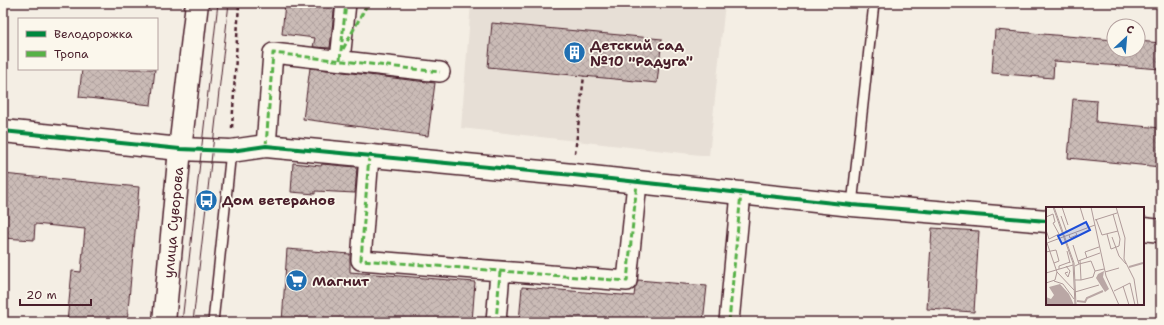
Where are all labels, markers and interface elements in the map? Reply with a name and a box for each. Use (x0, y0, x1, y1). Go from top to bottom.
legend (18, 18, 158, 70)
north arrow (1106, 18, 1146, 58)
text: С (1124, 21, 1137, 38)
text: Велодорожка (54, 26, 133, 42)
place label: Детский сад №10 "Радуга" (590, 36, 693, 70)
building icon: Детский сад №10 "Радуга" (562, 40, 588, 66)
text: Тропа (54, 46, 89, 62)
street label: улица Суворова (159, 166, 187, 279)
bus stop icon: Дом ветеранов (193, 187, 219, 213)
place label: Дом ветеранов (222, 191, 335, 209)
inset map (1046, 207, 1144, 305)
supermarket icon: Магнит (283, 268, 309, 294)
place label: Магнит (312, 272, 370, 290)
scale bar (20, 281, 91, 307)
text: 20 m (26, 287, 57, 303)

